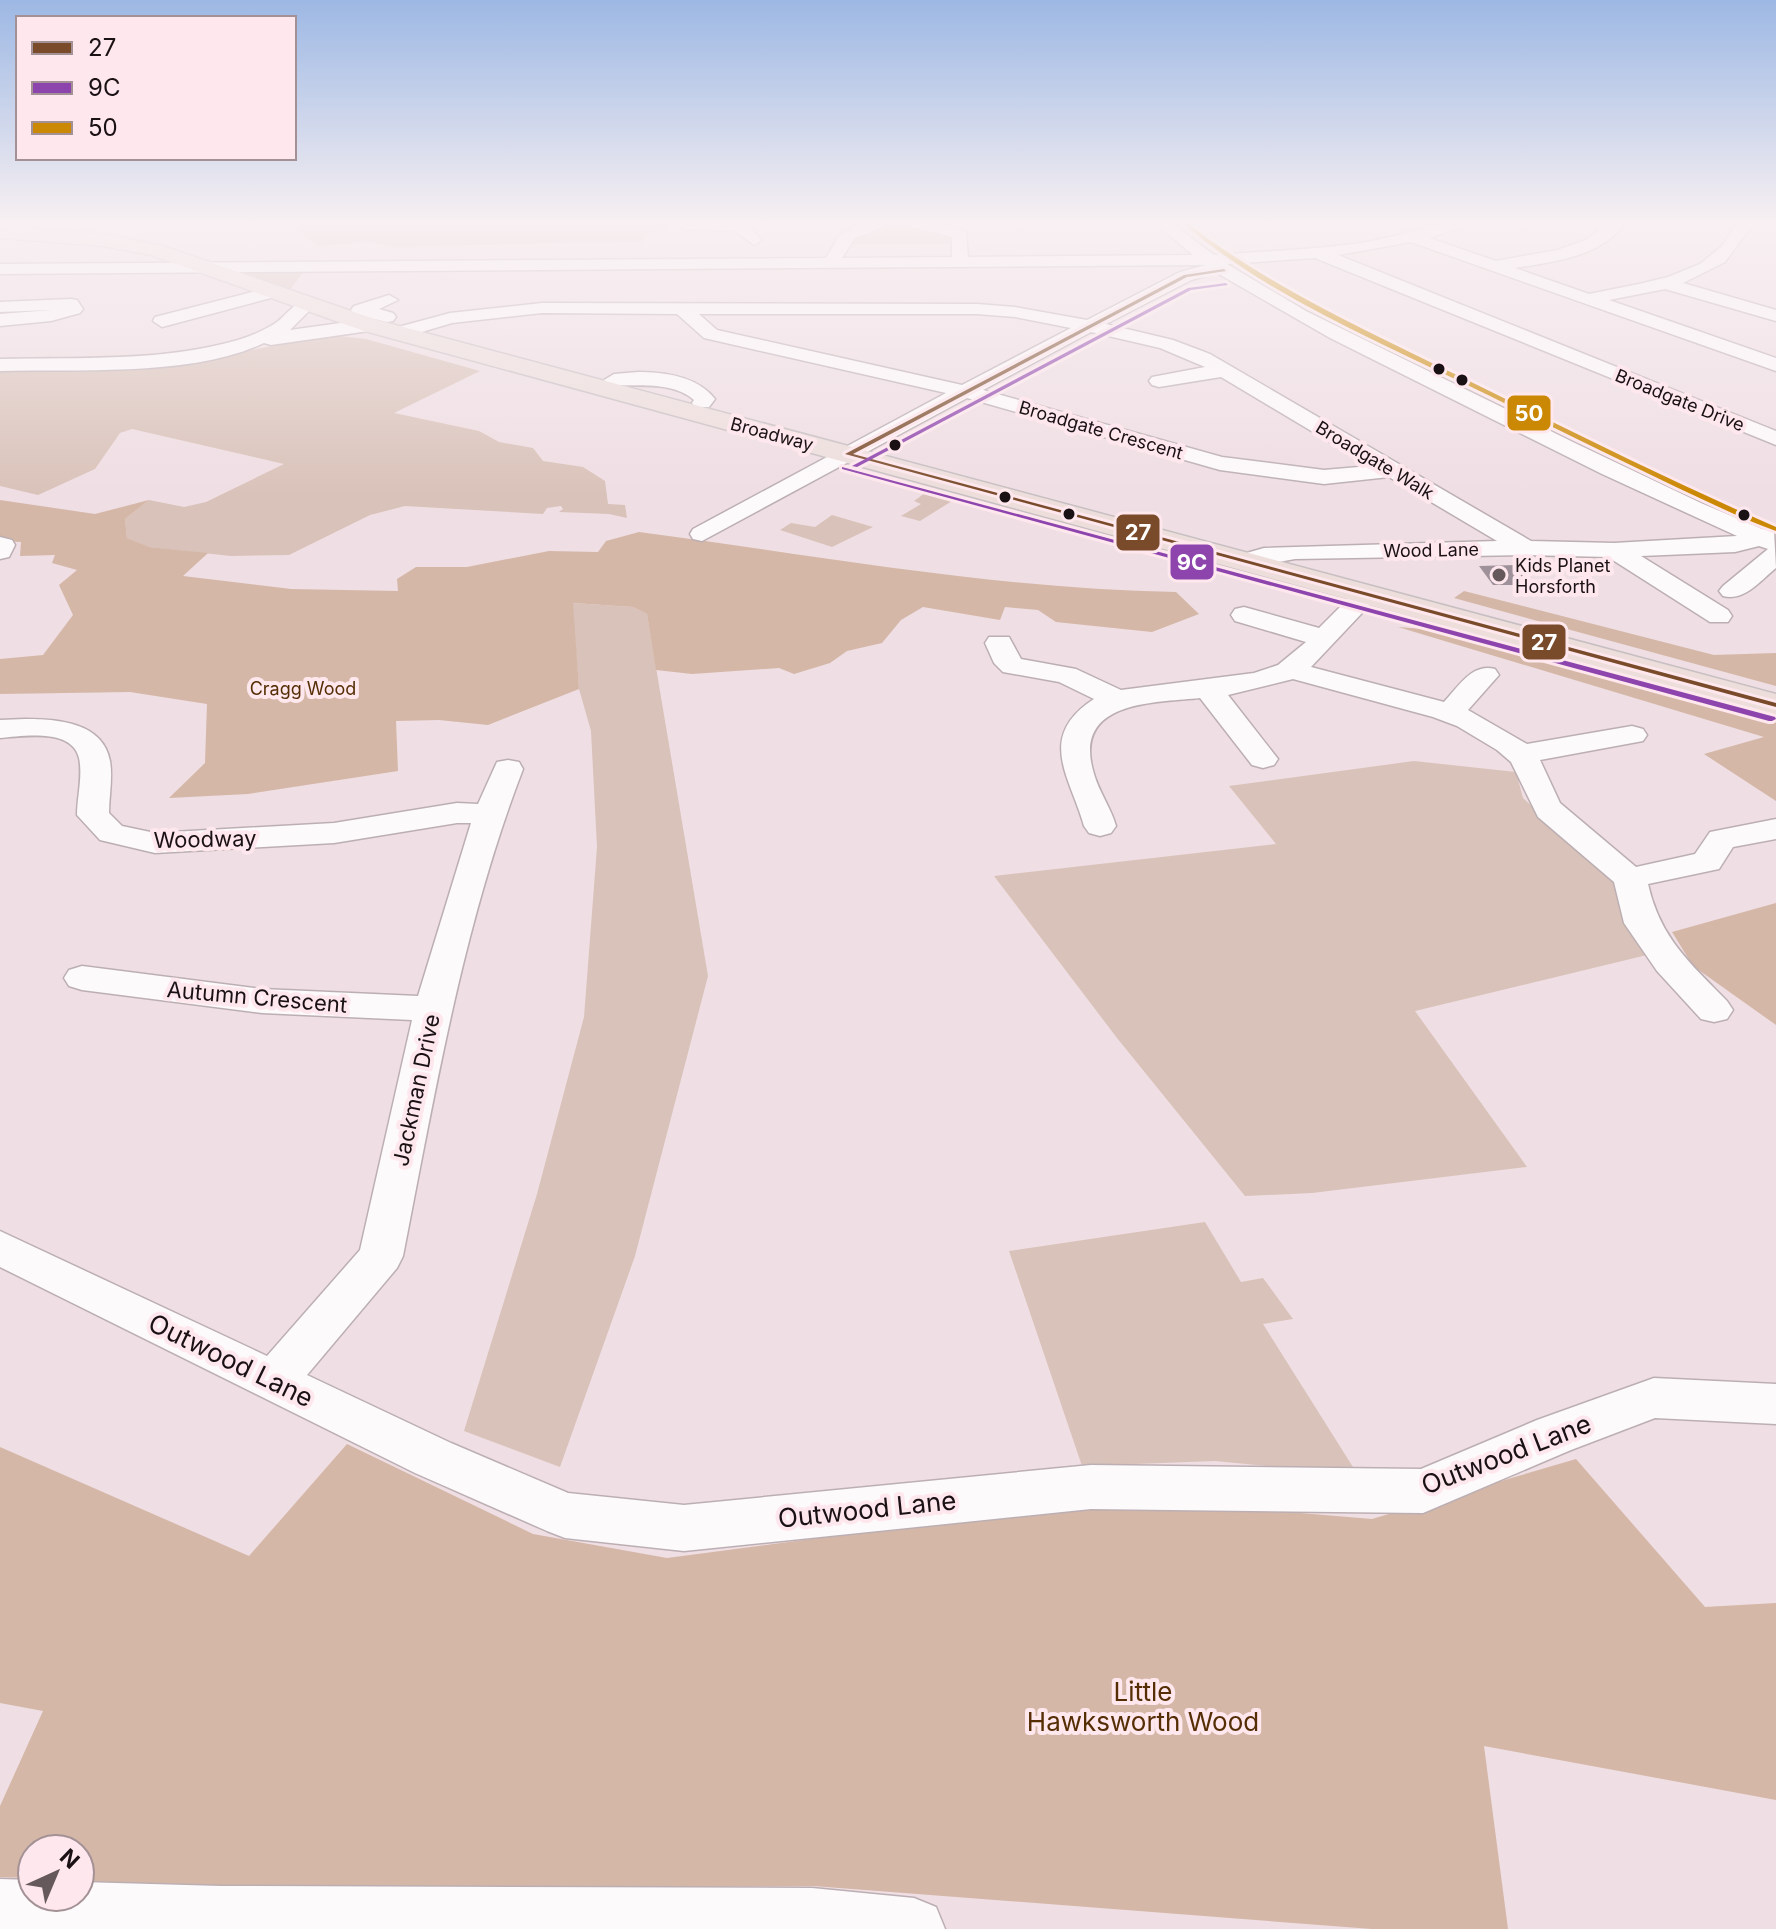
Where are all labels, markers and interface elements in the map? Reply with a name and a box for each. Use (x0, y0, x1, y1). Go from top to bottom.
legend (16, 16, 296, 160)
text: 27 (88, 33, 116, 62)
text: 9C (88, 73, 120, 102)
text: 50 (88, 113, 118, 142)
unlabelled marker (1431, 361, 1447, 377)
street label: Broadgate Drive (1612, 365, 1748, 435)
unlabelled marker (1454, 372, 1470, 388)
line badge: 50 (1506, 394, 1552, 432)
street label: Broadgate Crescent (1017, 397, 1186, 464)
text: 50 (1515, 400, 1543, 426)
street label: Broadway (728, 413, 816, 455)
street label: Broadgate Walk (1312, 417, 1438, 504)
unlabelled marker (887, 437, 903, 453)
unlabelled marker (997, 489, 1013, 505)
unlabelled marker (1061, 506, 1077, 522)
unlabelled marker (1736, 507, 1752, 523)
line badge: 27 (1115, 513, 1161, 552)
text: 27 (1125, 519, 1151, 545)
street label: Wood Lane (1383, 539, 1479, 561)
line badge: 9C (1169, 543, 1215, 581)
text: 9C (1177, 549, 1207, 575)
place label: Kids Planet Horsforth (1515, 555, 1610, 597)
marker: Kids Planet Horsforth (1490, 566, 1508, 584)
line badge: 27 (1521, 623, 1567, 661)
text: 27 (1531, 629, 1557, 655)
park label: Cragg Wood (250, 678, 356, 699)
street label: Woodway (153, 825, 257, 853)
street label: Autumn Crescent (166, 976, 348, 1018)
street label: Jackman Drive (387, 1012, 445, 1168)
street label: Outwood Lane (144, 1307, 318, 1413)
street label: Outwood Lane (1417, 1407, 1595, 1501)
street label: Outwood Lane (776, 1484, 958, 1534)
park label: Little Hawksworth Wood (1027, 1676, 1259, 1737)
north arrow (16, 1833, 96, 1913)
text: N (55, 1843, 85, 1874)

